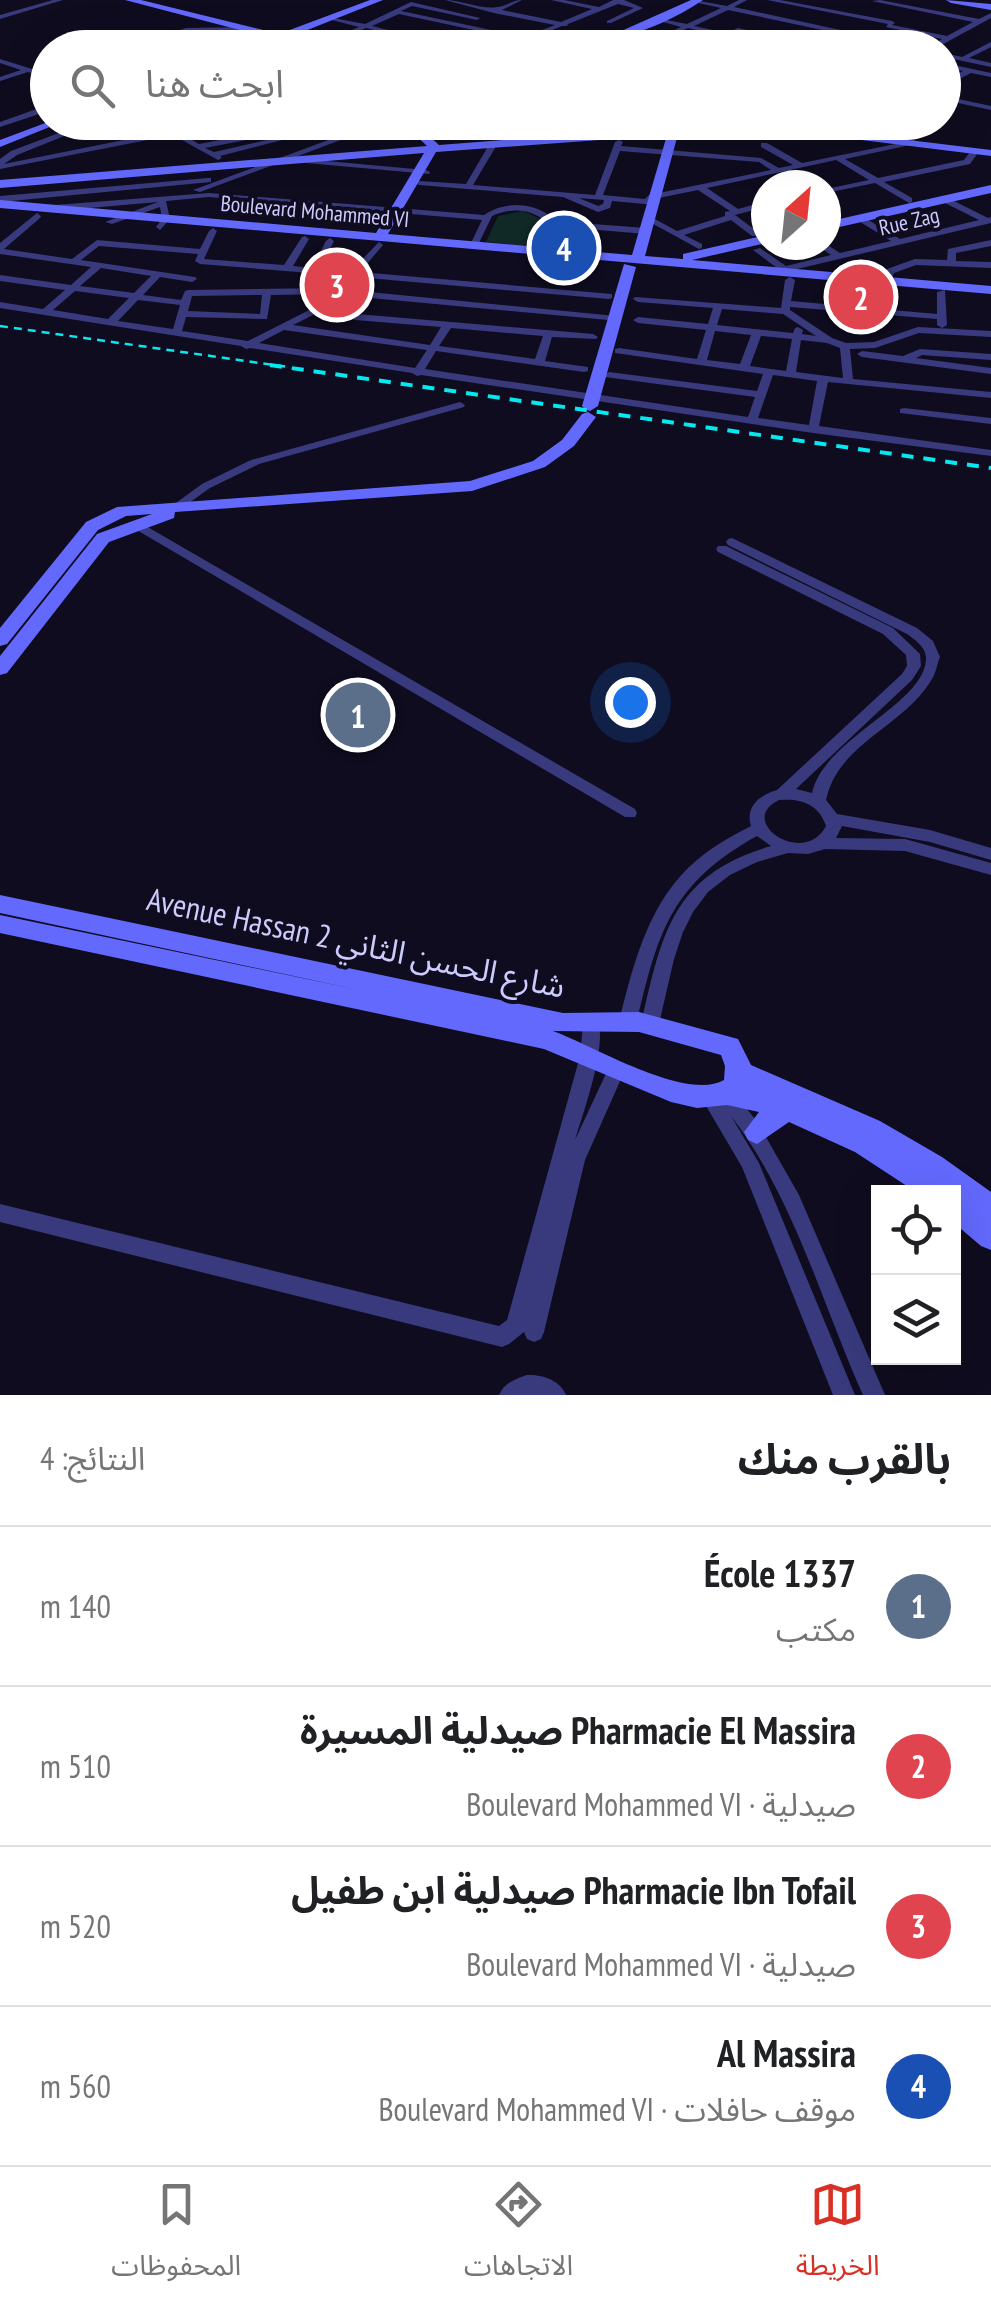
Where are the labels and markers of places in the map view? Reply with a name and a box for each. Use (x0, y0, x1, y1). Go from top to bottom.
pin: 4 (532, 210, 596, 286)
pin: 3 (304, 248, 370, 322)
pin: 2 (828, 260, 894, 334)
pin: 1 (326, 678, 390, 752)

